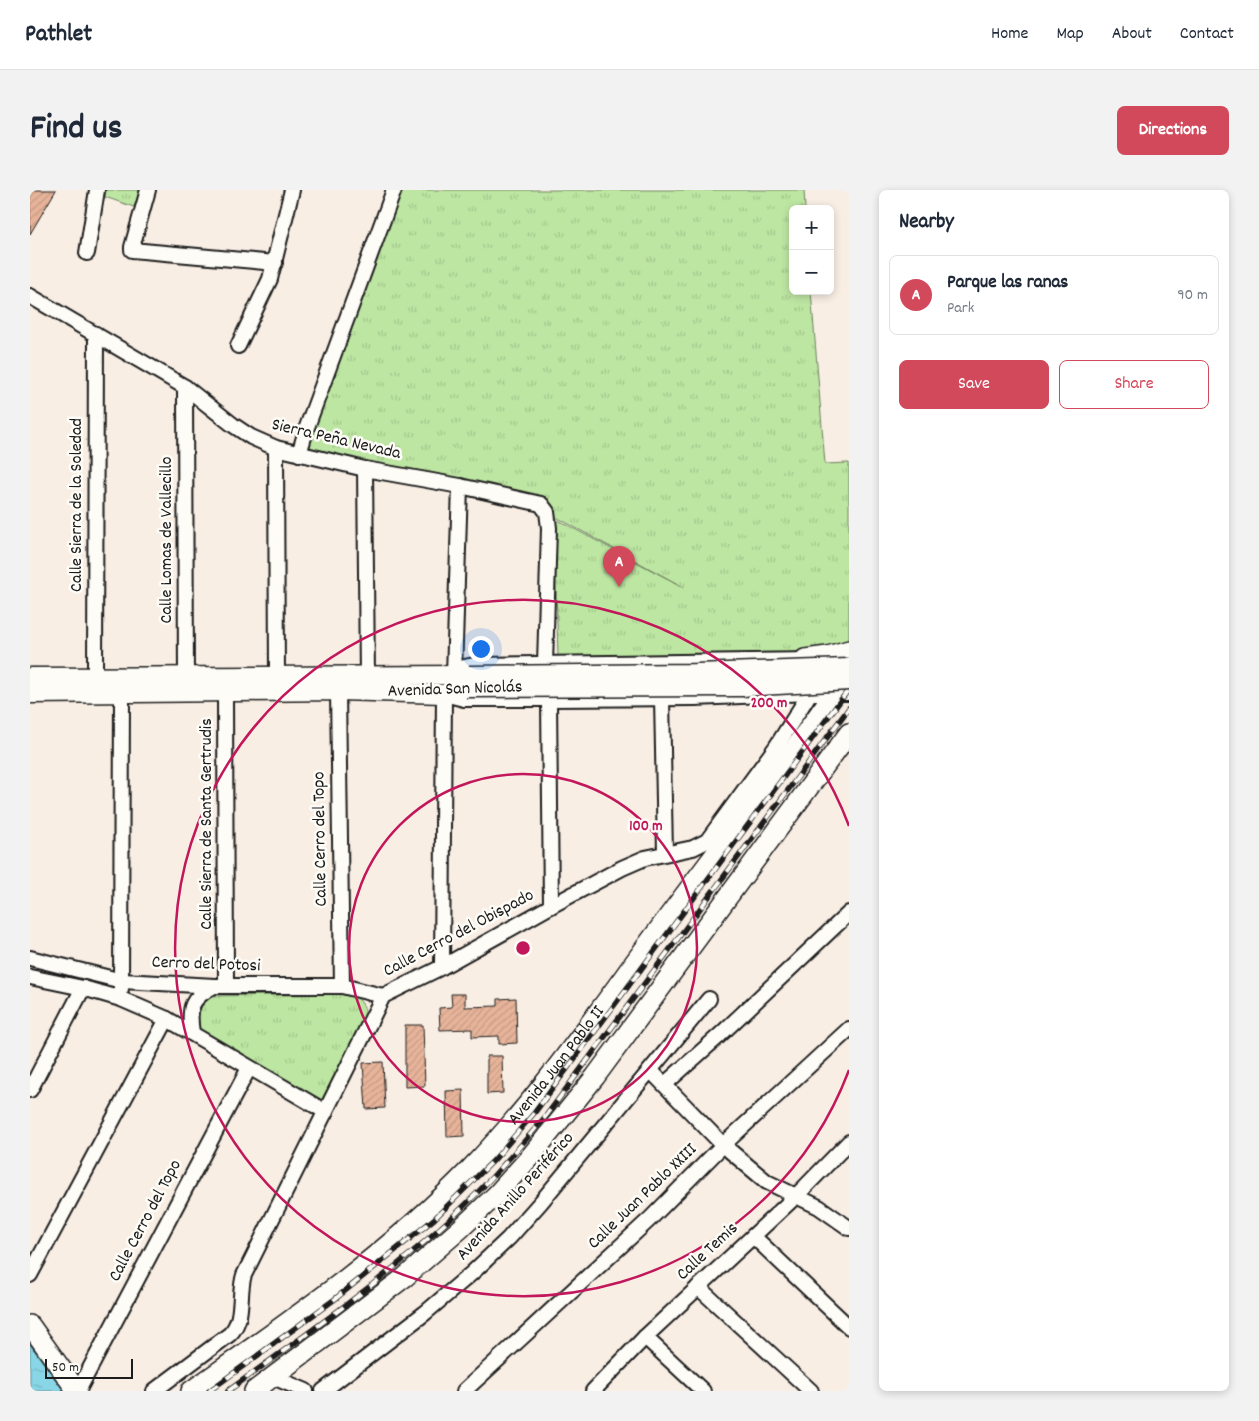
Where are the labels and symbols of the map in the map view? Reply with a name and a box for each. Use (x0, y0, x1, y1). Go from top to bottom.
street label: Sierra Peña Nevada (269, 413, 404, 467)
street label: Calle Sierra de la Soledad (65, 418, 90, 592)
street label: Calle Lomas de Vallecillo (155, 456, 180, 624)
pin: A (603, 546, 635, 587)
your location (468, 636, 494, 662)
street label: Avenida San Nicolás (387, 675, 523, 705)
text: 200 m (751, 693, 787, 715)
street label: Calle Sierra de Santa Gertrudis (195, 718, 220, 930)
street label: Calle Cerro del Topo (307, 771, 335, 907)
text: 100 m (629, 816, 663, 838)
street label: Calle Cerro del Obispado (379, 884, 539, 984)
centre of rings (514, 939, 532, 957)
street label: Cerro del Potosi (151, 951, 261, 979)
street label: Avenida Juan Pablo II (502, 1001, 611, 1131)
street label: Avenida Anillo Periférico (451, 1127, 581, 1267)
street label: Calle Juan Pablo XXIII (583, 1138, 704, 1256)
street label: Calle Cerro del Topo (103, 1156, 189, 1286)
street label: Calle Temis (672, 1217, 744, 1287)
scale bar (45, 1356, 132, 1379)

